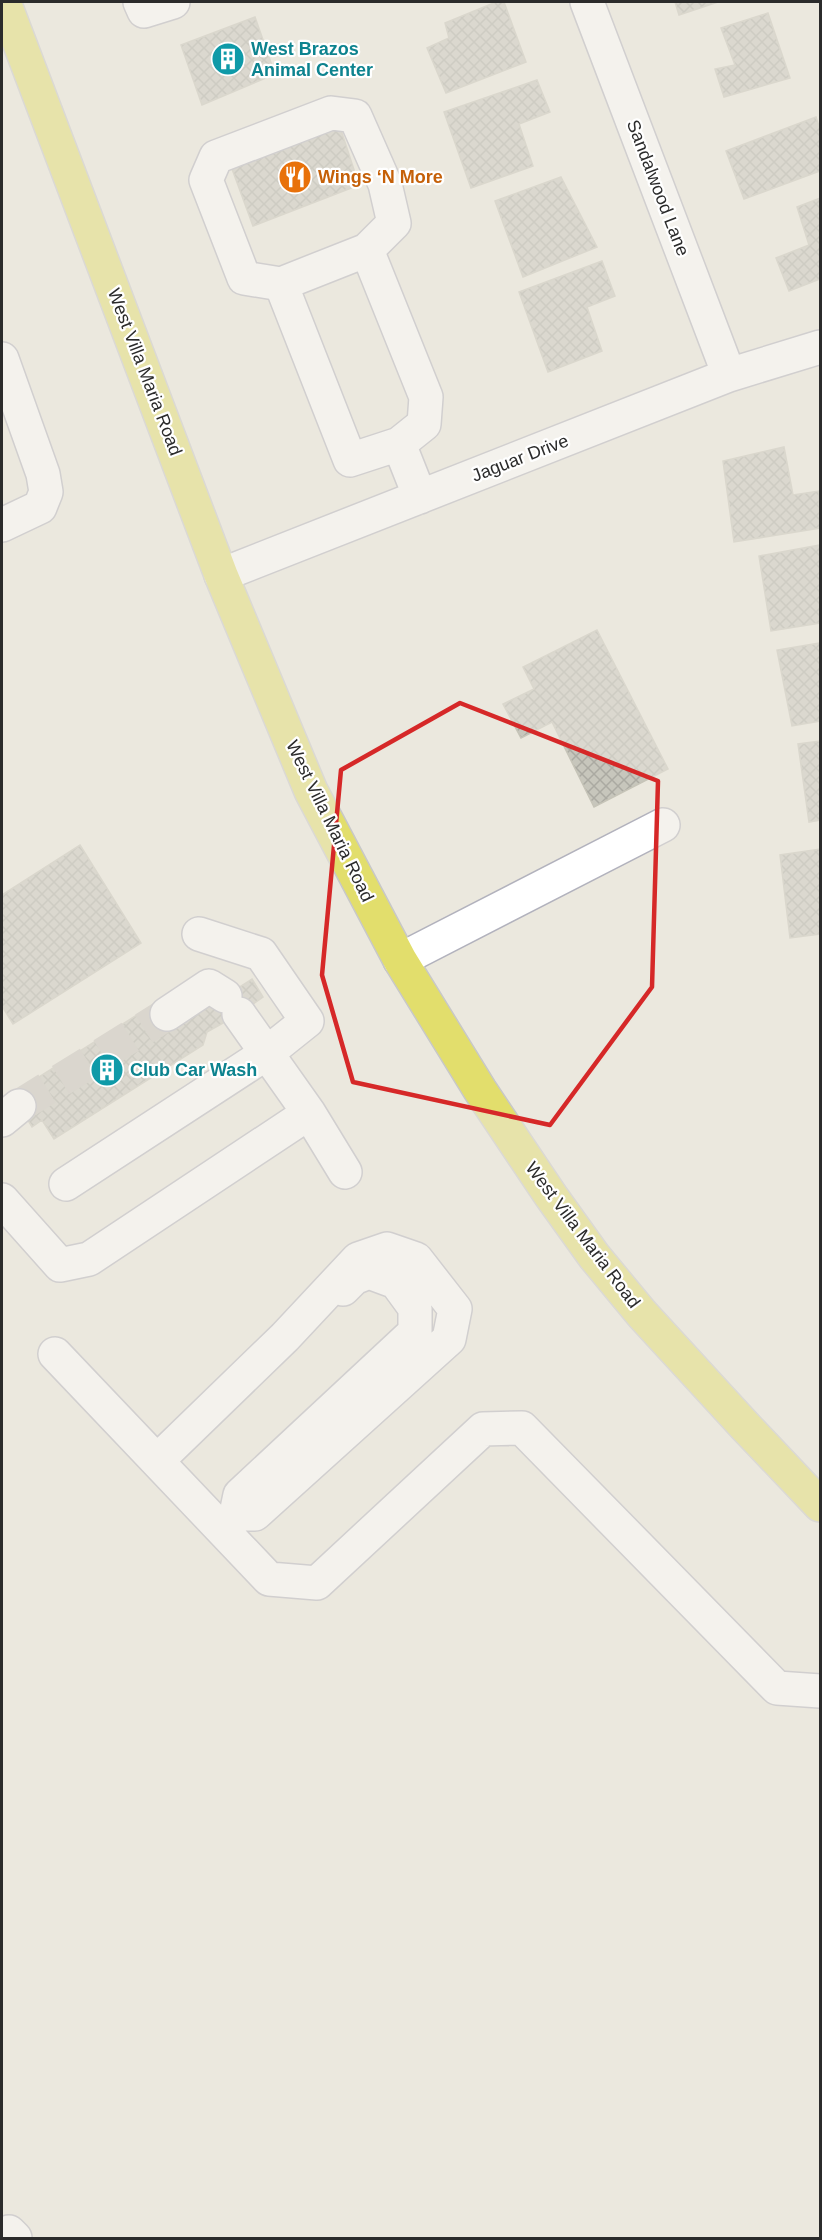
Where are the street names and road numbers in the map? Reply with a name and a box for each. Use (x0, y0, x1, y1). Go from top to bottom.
street label: Sandalwood Lane (623, 117, 693, 259)
street label: West Villa Maria Road (104, 286, 186, 458)
street label: Jaguar Drive (469, 430, 571, 486)
street label: West Villa Maria Road (282, 737, 378, 905)
street label: West Villa Maria Road (522, 1158, 644, 1312)

